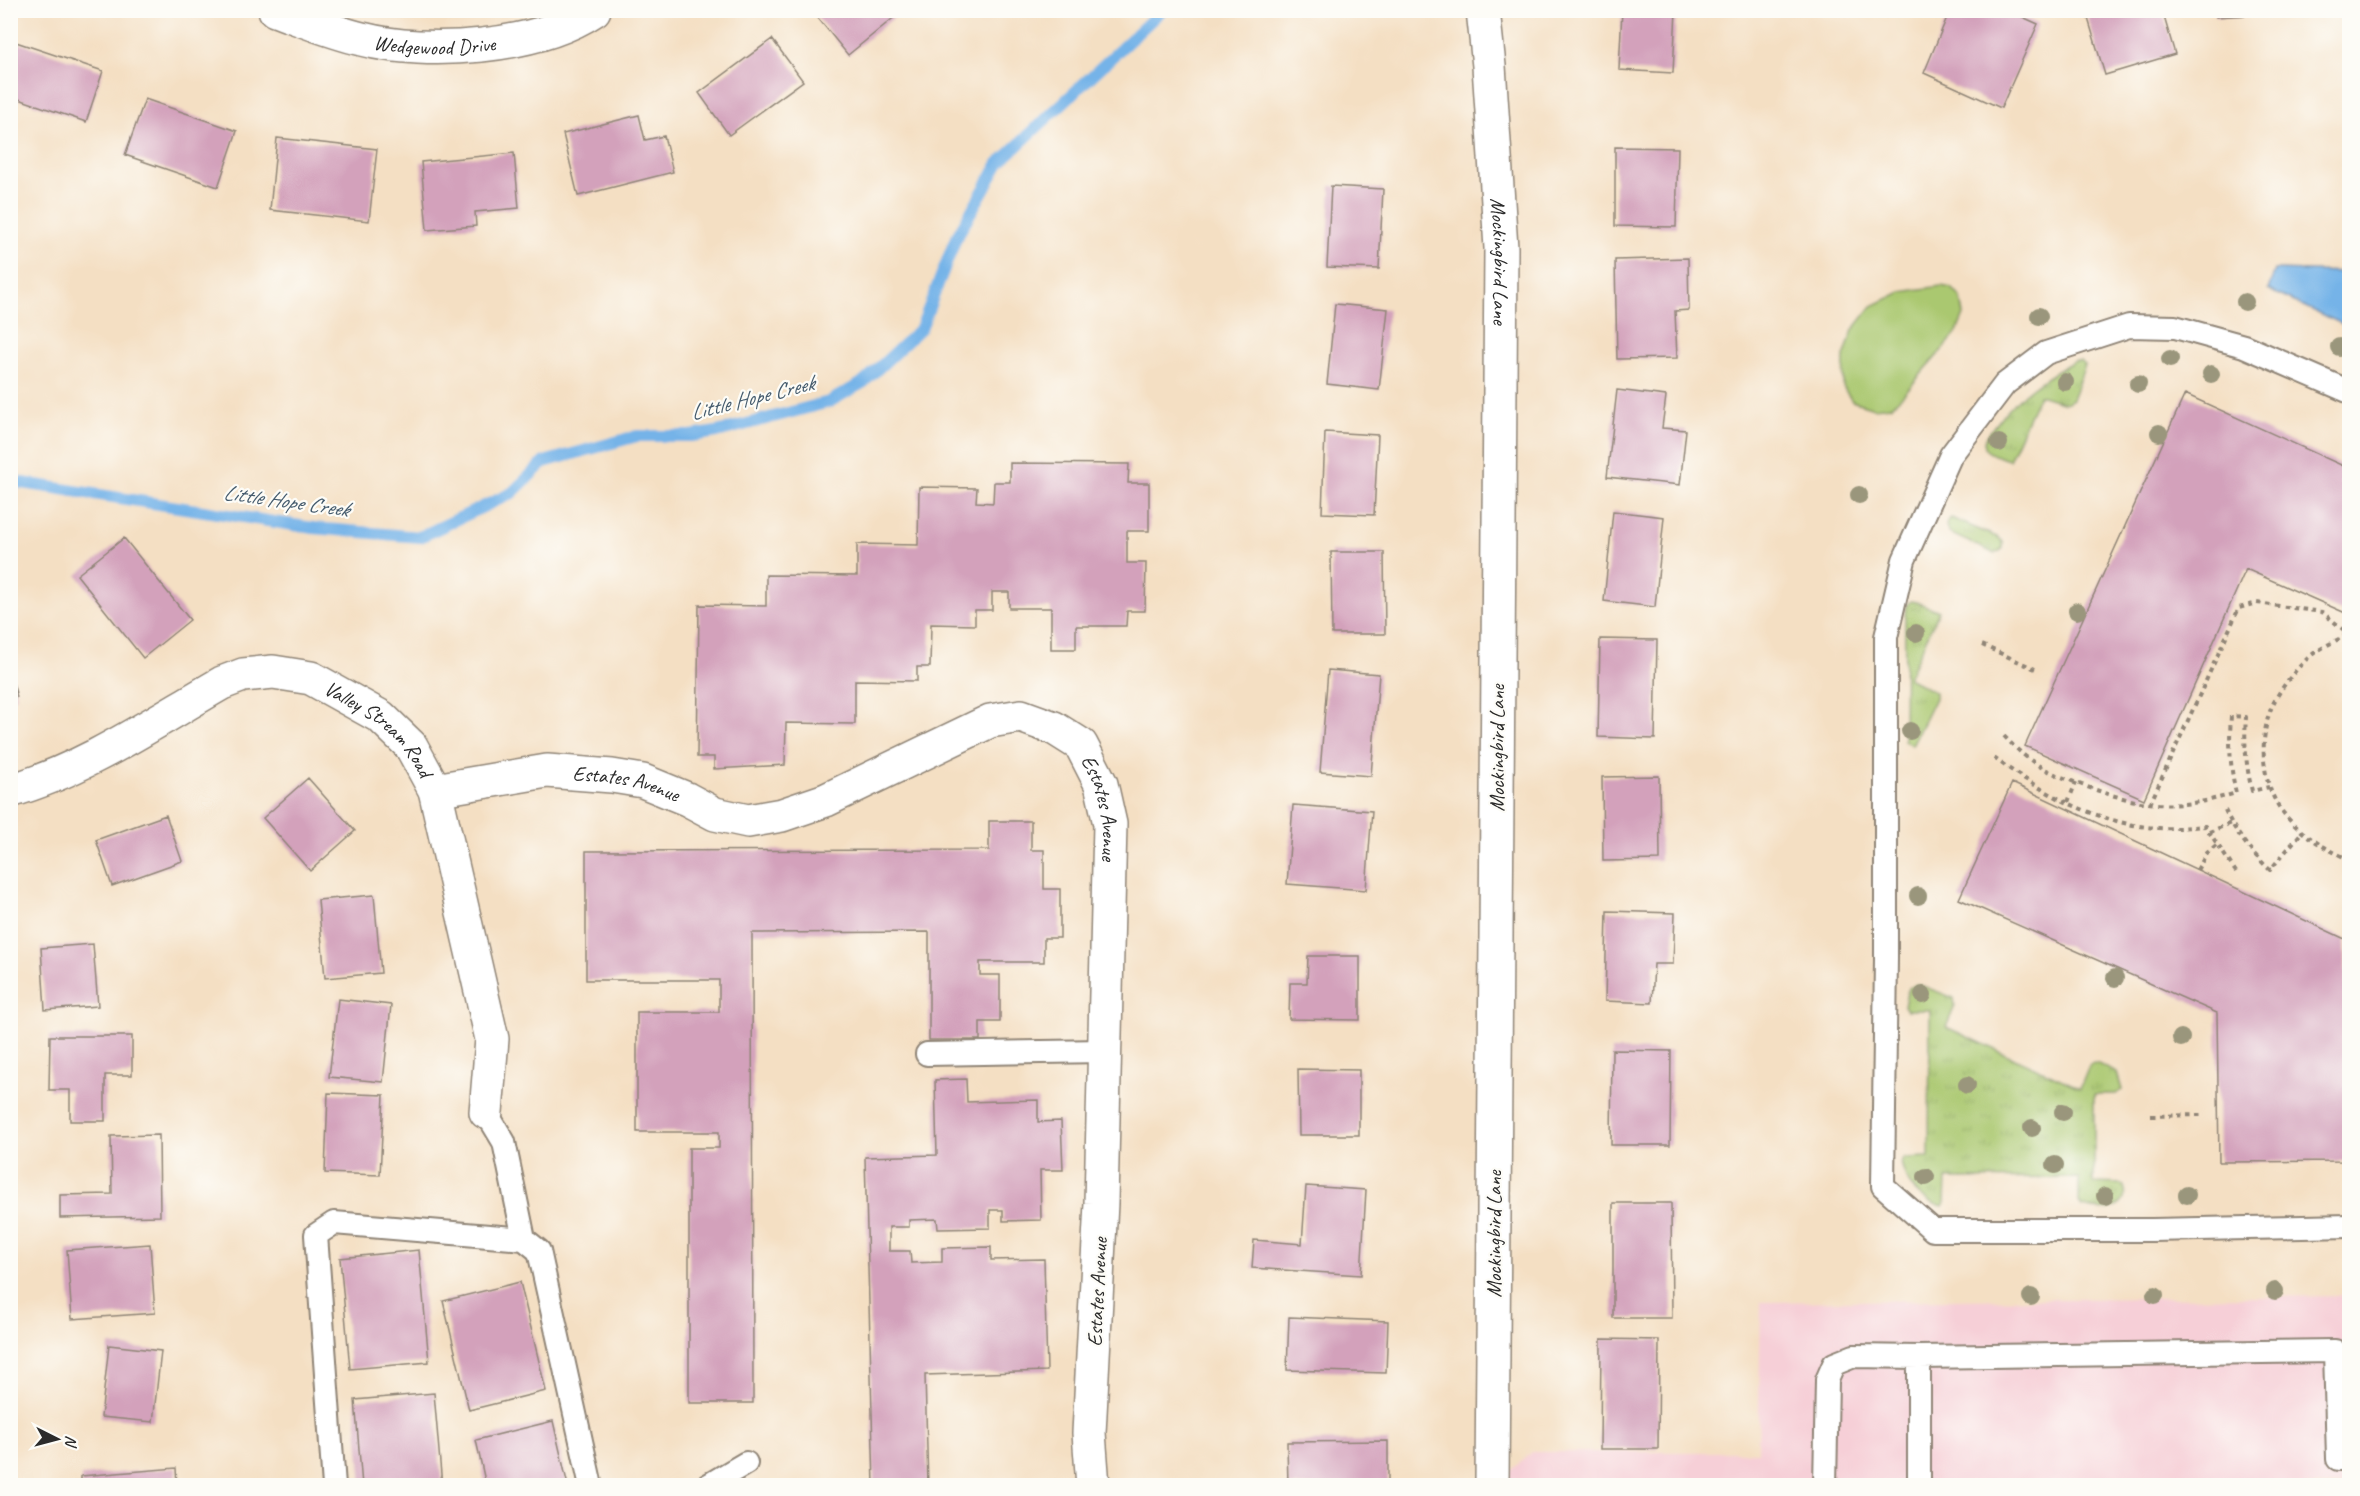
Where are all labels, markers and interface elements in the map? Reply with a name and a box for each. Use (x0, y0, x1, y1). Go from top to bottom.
street label: Wedgewood Drive (372, 29, 498, 61)
street label: Mockingbird Lane (1485, 197, 1514, 326)
water label: Little Hope Creek (687, 368, 820, 427)
water label: Little Hope Creek (222, 478, 354, 524)
street label: Valley Stream Road (320, 675, 440, 785)
street label: Mockingbird Lane (1484, 683, 1510, 811)
street label: Estates Avenue (1075, 751, 1123, 862)
street label: Estates Avenue (572, 760, 684, 808)
street label: Mockingbird Lane (1481, 1169, 1507, 1297)
street label: Estates Avenue (1081, 1236, 1113, 1347)
north arrow (27, 1409, 87, 1469)
text: N (60, 1434, 81, 1450)

